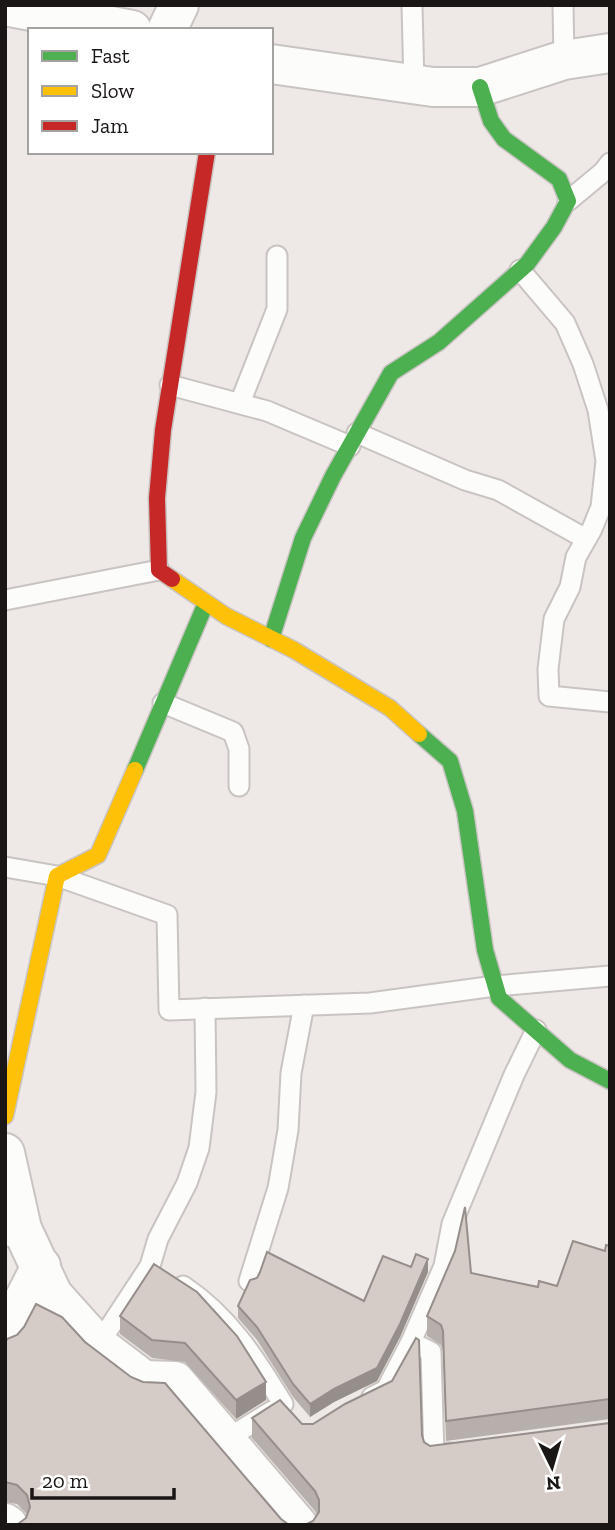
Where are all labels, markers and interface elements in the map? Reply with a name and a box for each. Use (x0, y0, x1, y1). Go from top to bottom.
legend (28, 28, 273, 154)
text: Fast (91, 43, 130, 68)
text: Slow (91, 78, 134, 103)
text: Jam (91, 113, 128, 138)
north arrow (517, 1432, 587, 1502)
scale bar (32, 1456, 173, 1500)
text: 20 m (42, 1468, 88, 1493)
text: N (545, 1471, 562, 1496)

